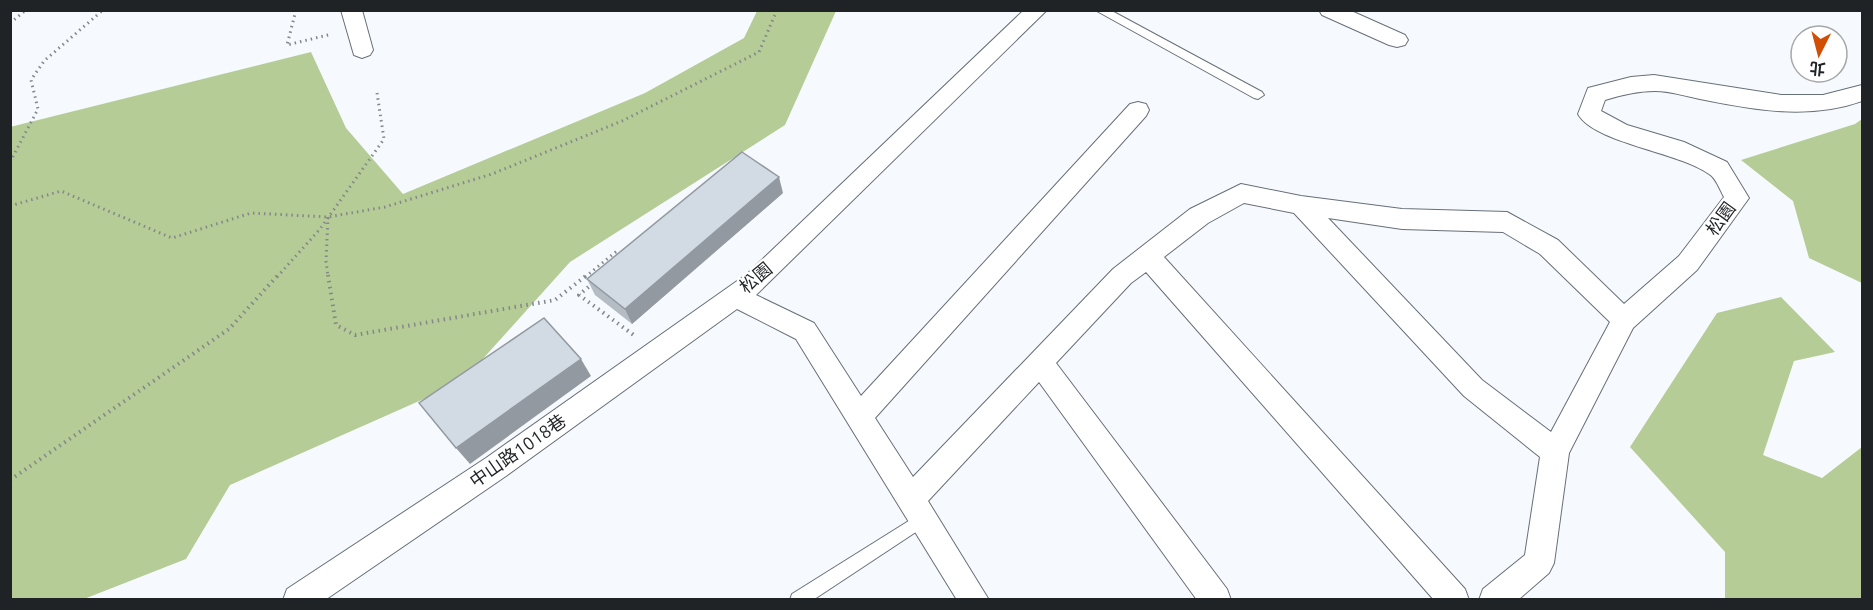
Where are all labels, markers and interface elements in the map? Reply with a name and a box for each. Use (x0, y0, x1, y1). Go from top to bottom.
north arrow (1789, 24, 1849, 84)
text: 北 (1809, 59, 1826, 79)
street label: 松園 (1702, 198, 1739, 239)
street label: 松園 (735, 258, 776, 296)
street label: 中山路1018巷 (466, 410, 569, 491)

